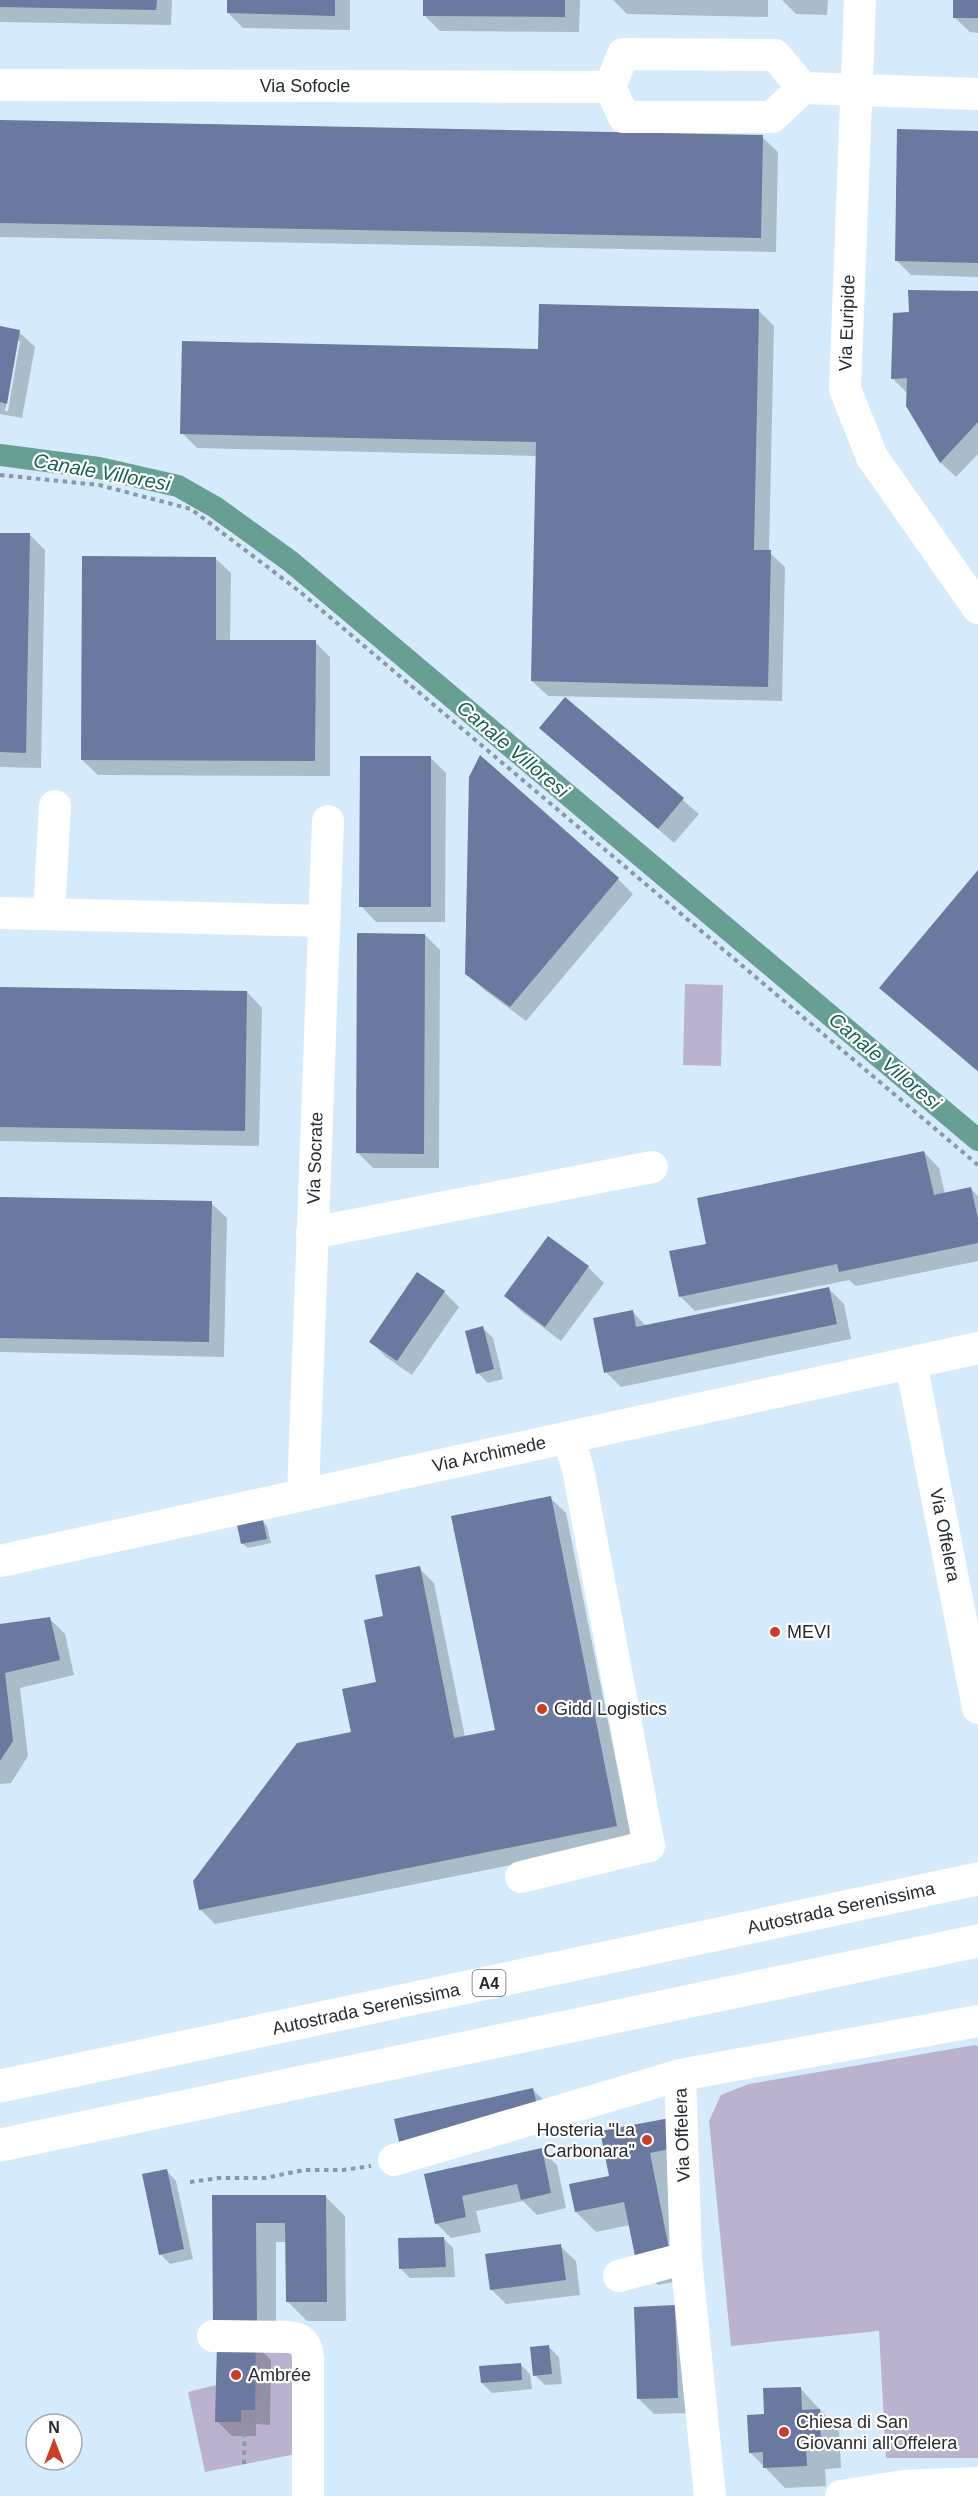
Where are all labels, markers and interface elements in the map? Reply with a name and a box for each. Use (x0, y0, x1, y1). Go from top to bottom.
street label: Via Sofocle (260, 76, 350, 96)
street label: Via Euripide (835, 274, 859, 372)
water label: Canale Villoresi (32, 449, 173, 495)
water label: Canale Villoresi (453, 696, 574, 802)
water label: Canale Villoresi (825, 1008, 946, 1114)
street label: Via Socrate (303, 1111, 327, 1205)
street label: Via Archimede (430, 1432, 548, 1476)
street label: Via Offelera (926, 1487, 964, 1584)
place label: MEVI (787, 1622, 831, 1642)
marker: MEVI (768, 1625, 782, 1639)
place label: Gidd Logistics (554, 1699, 667, 1719)
marker: Gidd Logistics (535, 1702, 549, 1716)
street label: Autostrada Serenissima (745, 1878, 938, 1938)
road number: A4 (472, 1970, 506, 1996)
street label: Autostrada Serenissima (270, 1979, 463, 2039)
street label: Via Offelera (670, 2086, 694, 2183)
place label: Hosteria "La Carbonara" (537, 2120, 636, 2161)
marker: Hosteria "La Carbonara" (640, 2133, 654, 2147)
place label: Ambrée (248, 2365, 311, 2385)
marker: Ambrée (229, 2368, 243, 2382)
north arrow (24, 2412, 84, 2472)
place label: Chiesa di San Giovanni all'Offelera (796, 2412, 958, 2453)
text: N (48, 2419, 60, 2436)
marker: Chiesa di San Giovanni all'Offelera (777, 2425, 791, 2439)

